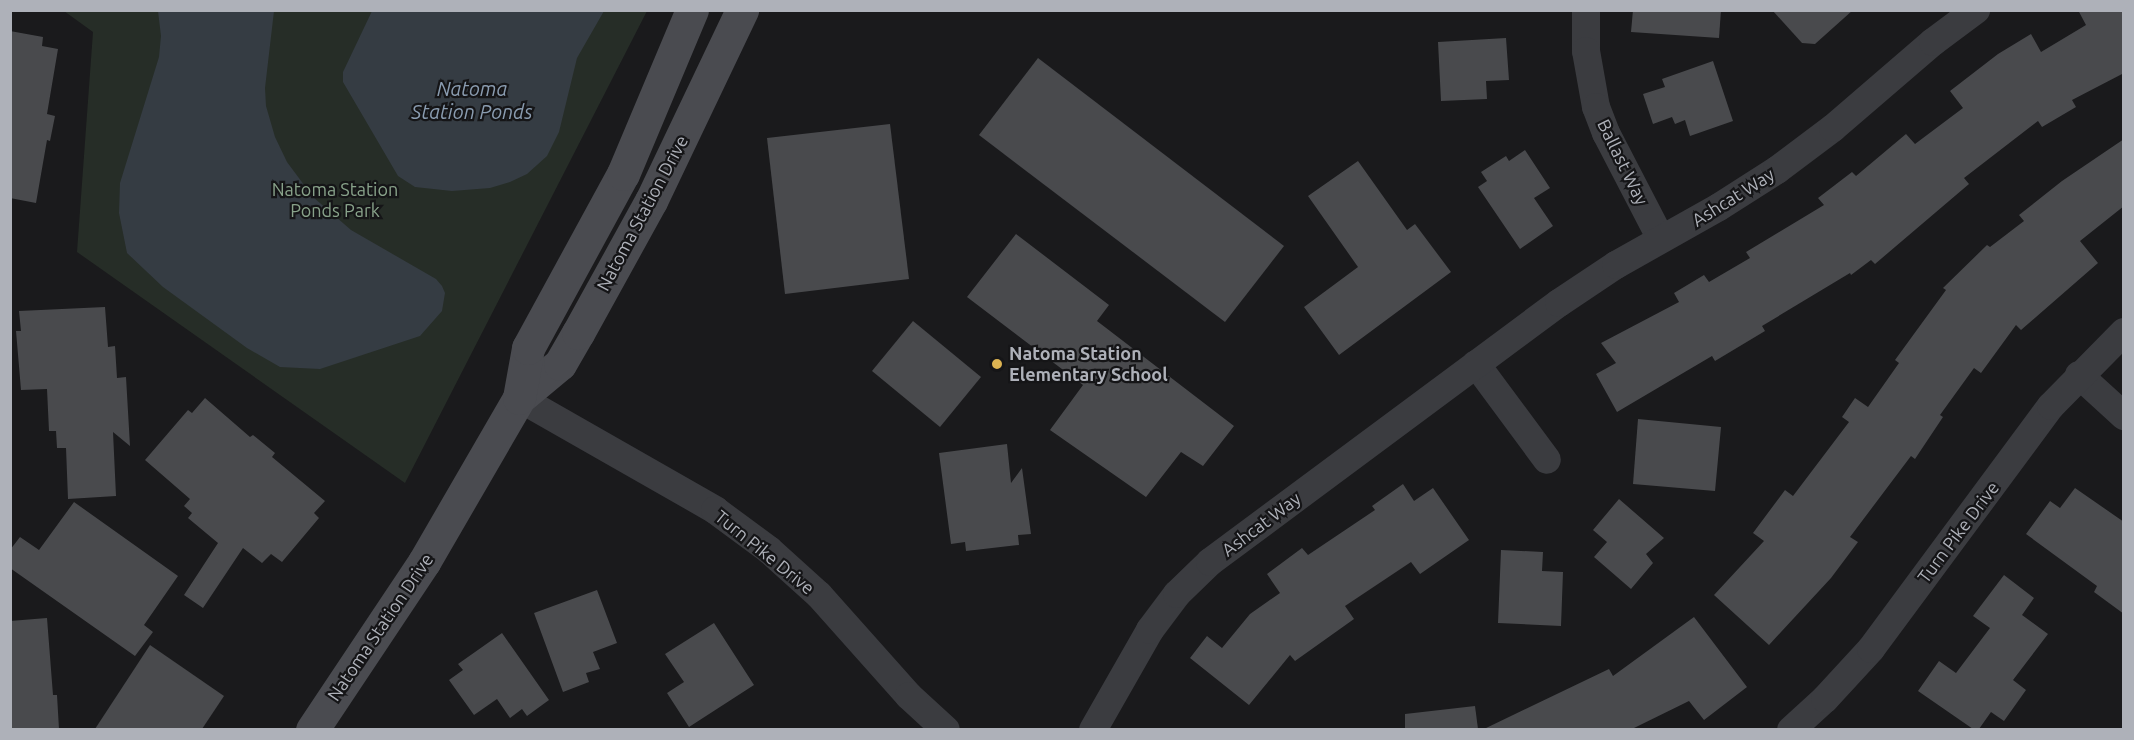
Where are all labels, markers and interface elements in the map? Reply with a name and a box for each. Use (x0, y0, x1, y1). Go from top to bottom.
water label: Natoma Station Ponds (411, 76, 533, 123)
street label: Ballast Way (1593, 116, 1653, 208)
street label: Natoma Station Drive (592, 131, 692, 295)
street label: Ashcat Way (1688, 163, 1778, 231)
park label: Natoma Station Ponds Park (272, 179, 398, 222)
place label: Natoma Station Elementary School (1009, 343, 1168, 386)
marker: Natoma Station Elementary School (990, 357, 1004, 371)
street label: Turn Pike Drive (1913, 477, 2003, 587)
street label: Ashcat Way (1217, 487, 1305, 561)
street label: Turn Pike Drive (711, 505, 819, 599)
street label: Natoma Station Drive (323, 549, 437, 705)

